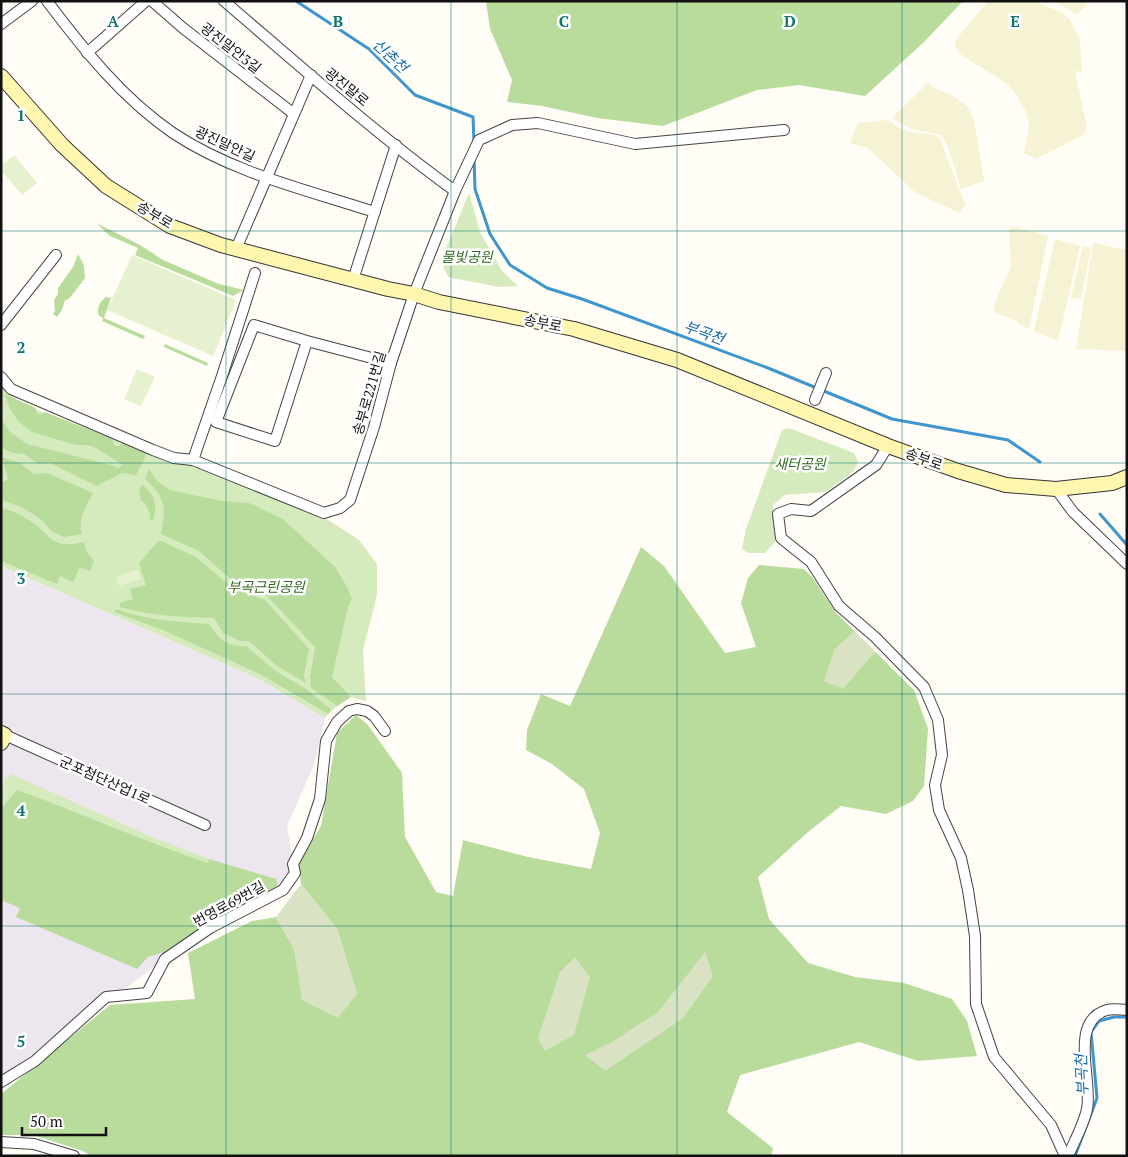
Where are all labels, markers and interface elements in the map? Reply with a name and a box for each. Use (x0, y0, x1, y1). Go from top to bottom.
text: A (107, 10, 119, 32)
text: B (333, 10, 343, 32)
text: C (559, 10, 569, 32)
text: D (784, 10, 796, 32)
text: E (1010, 10, 1020, 32)
street label: 광진말안3길 (197, 18, 265, 77)
water label: 신촌천 (369, 34, 414, 78)
street label: 광진말로 (321, 63, 373, 110)
text: 1 (16, 104, 26, 126)
street label: 광진말안길 (192, 121, 258, 166)
street label: 송부로 (134, 196, 177, 233)
park label: 물빛공원 (441, 247, 494, 266)
street label: 송부로 (522, 309, 564, 336)
water label: 부곡천 (681, 316, 729, 349)
text: 2 (16, 336, 26, 358)
street label: 송부로221번길 (347, 349, 390, 437)
street label: 송부로 (903, 443, 946, 474)
park label: 새터공원 (774, 454, 827, 473)
text: 3 (16, 567, 26, 589)
park label: 부곡근린공원 (227, 577, 306, 596)
street label: 군포첨단산업1로 (57, 751, 154, 808)
text: 4 (16, 799, 26, 821)
street label: 번영로69번길 (189, 876, 268, 931)
text: 5 (16, 1030, 26, 1052)
water label: 부곡천 (1070, 1052, 1092, 1096)
scale bar (22, 1104, 106, 1136)
text: 50 m (30, 1111, 63, 1131)

